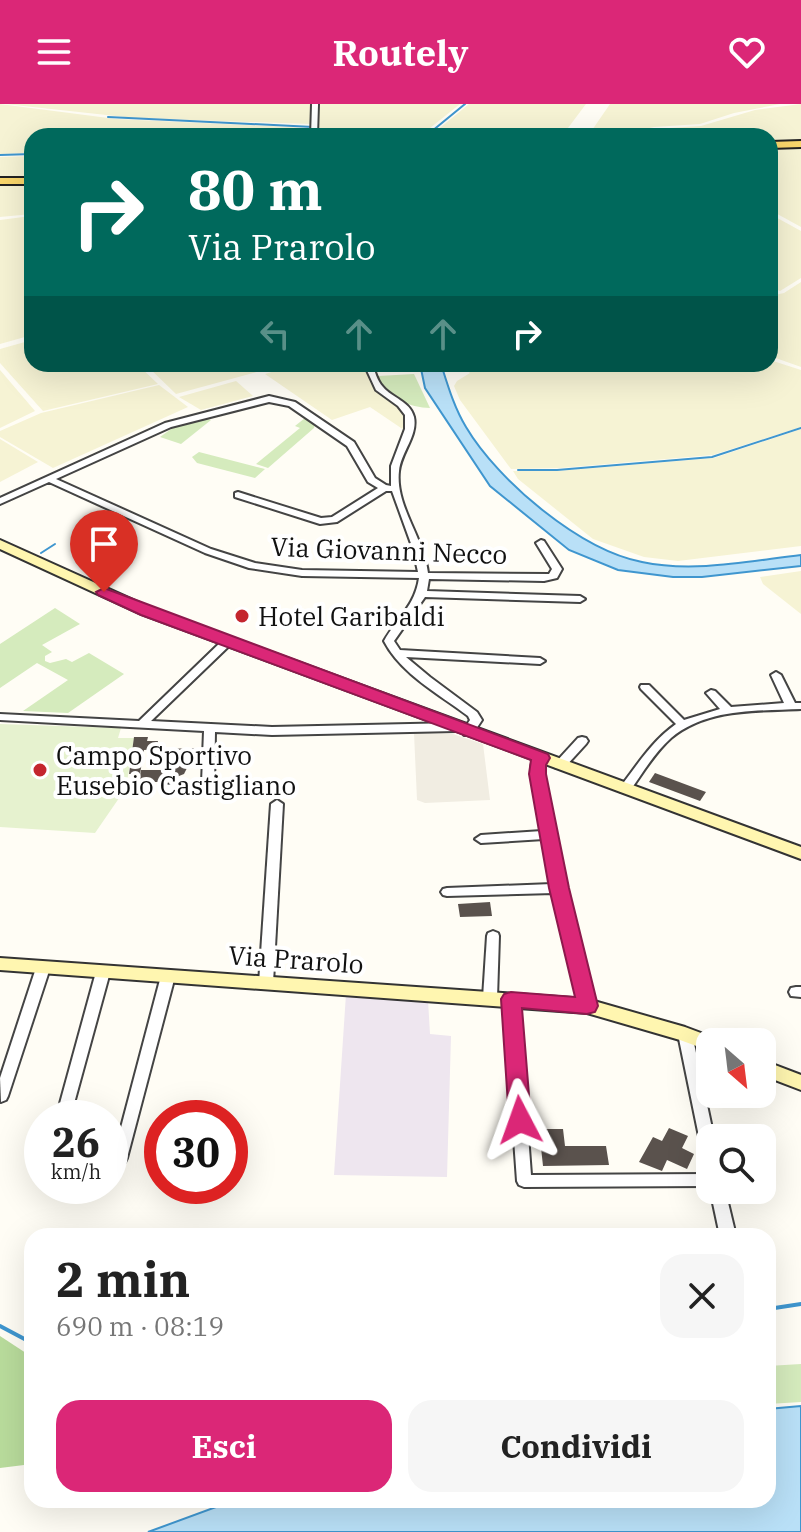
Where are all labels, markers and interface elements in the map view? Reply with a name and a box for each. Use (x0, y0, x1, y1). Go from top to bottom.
text: Routely (333, 29, 468, 76)
icon: menu (32, 30, 76, 74)
icon: heart (725, 30, 769, 74)
text: 80 m (188, 153, 323, 225)
icon: right (56, 160, 160, 264)
text: Via Prarolo (188, 223, 376, 270)
icon: left (253, 312, 297, 356)
icon: ahead (337, 312, 381, 356)
icon: ahead (421, 312, 465, 356)
icon: right (505, 312, 549, 356)
pin (70, 510, 138, 592)
icon: arrive (82, 522, 126, 566)
street label: Via Giovanni Necco (270, 529, 508, 571)
place label: Hotel Garibaldi (258, 599, 445, 633)
marker: Hotel Garibaldi (233, 607, 251, 625)
place label: Campo Sportivo Eusebio Castigliano (56, 738, 296, 802)
marker: Campo Sportivo Eusebio Castigliano (31, 761, 49, 779)
street label: Via Prarolo (227, 937, 365, 981)
north arrow (696, 1028, 776, 1108)
map controls (696, 1028, 776, 1204)
position arrow (478, 1078, 562, 1162)
speed limit sign: 30 (144, 1100, 248, 1204)
text: 26 (52, 1116, 100, 1168)
button: search (696, 1124, 776, 1204)
text: km/h (51, 1158, 101, 1185)
text: 2 min (56, 1248, 190, 1310)
button: close (660, 1254, 744, 1338)
text: 690 m · 08:19 (56, 1309, 224, 1343)
button: Esci (56, 1400, 392, 1492)
button: Condividi (408, 1400, 744, 1492)

